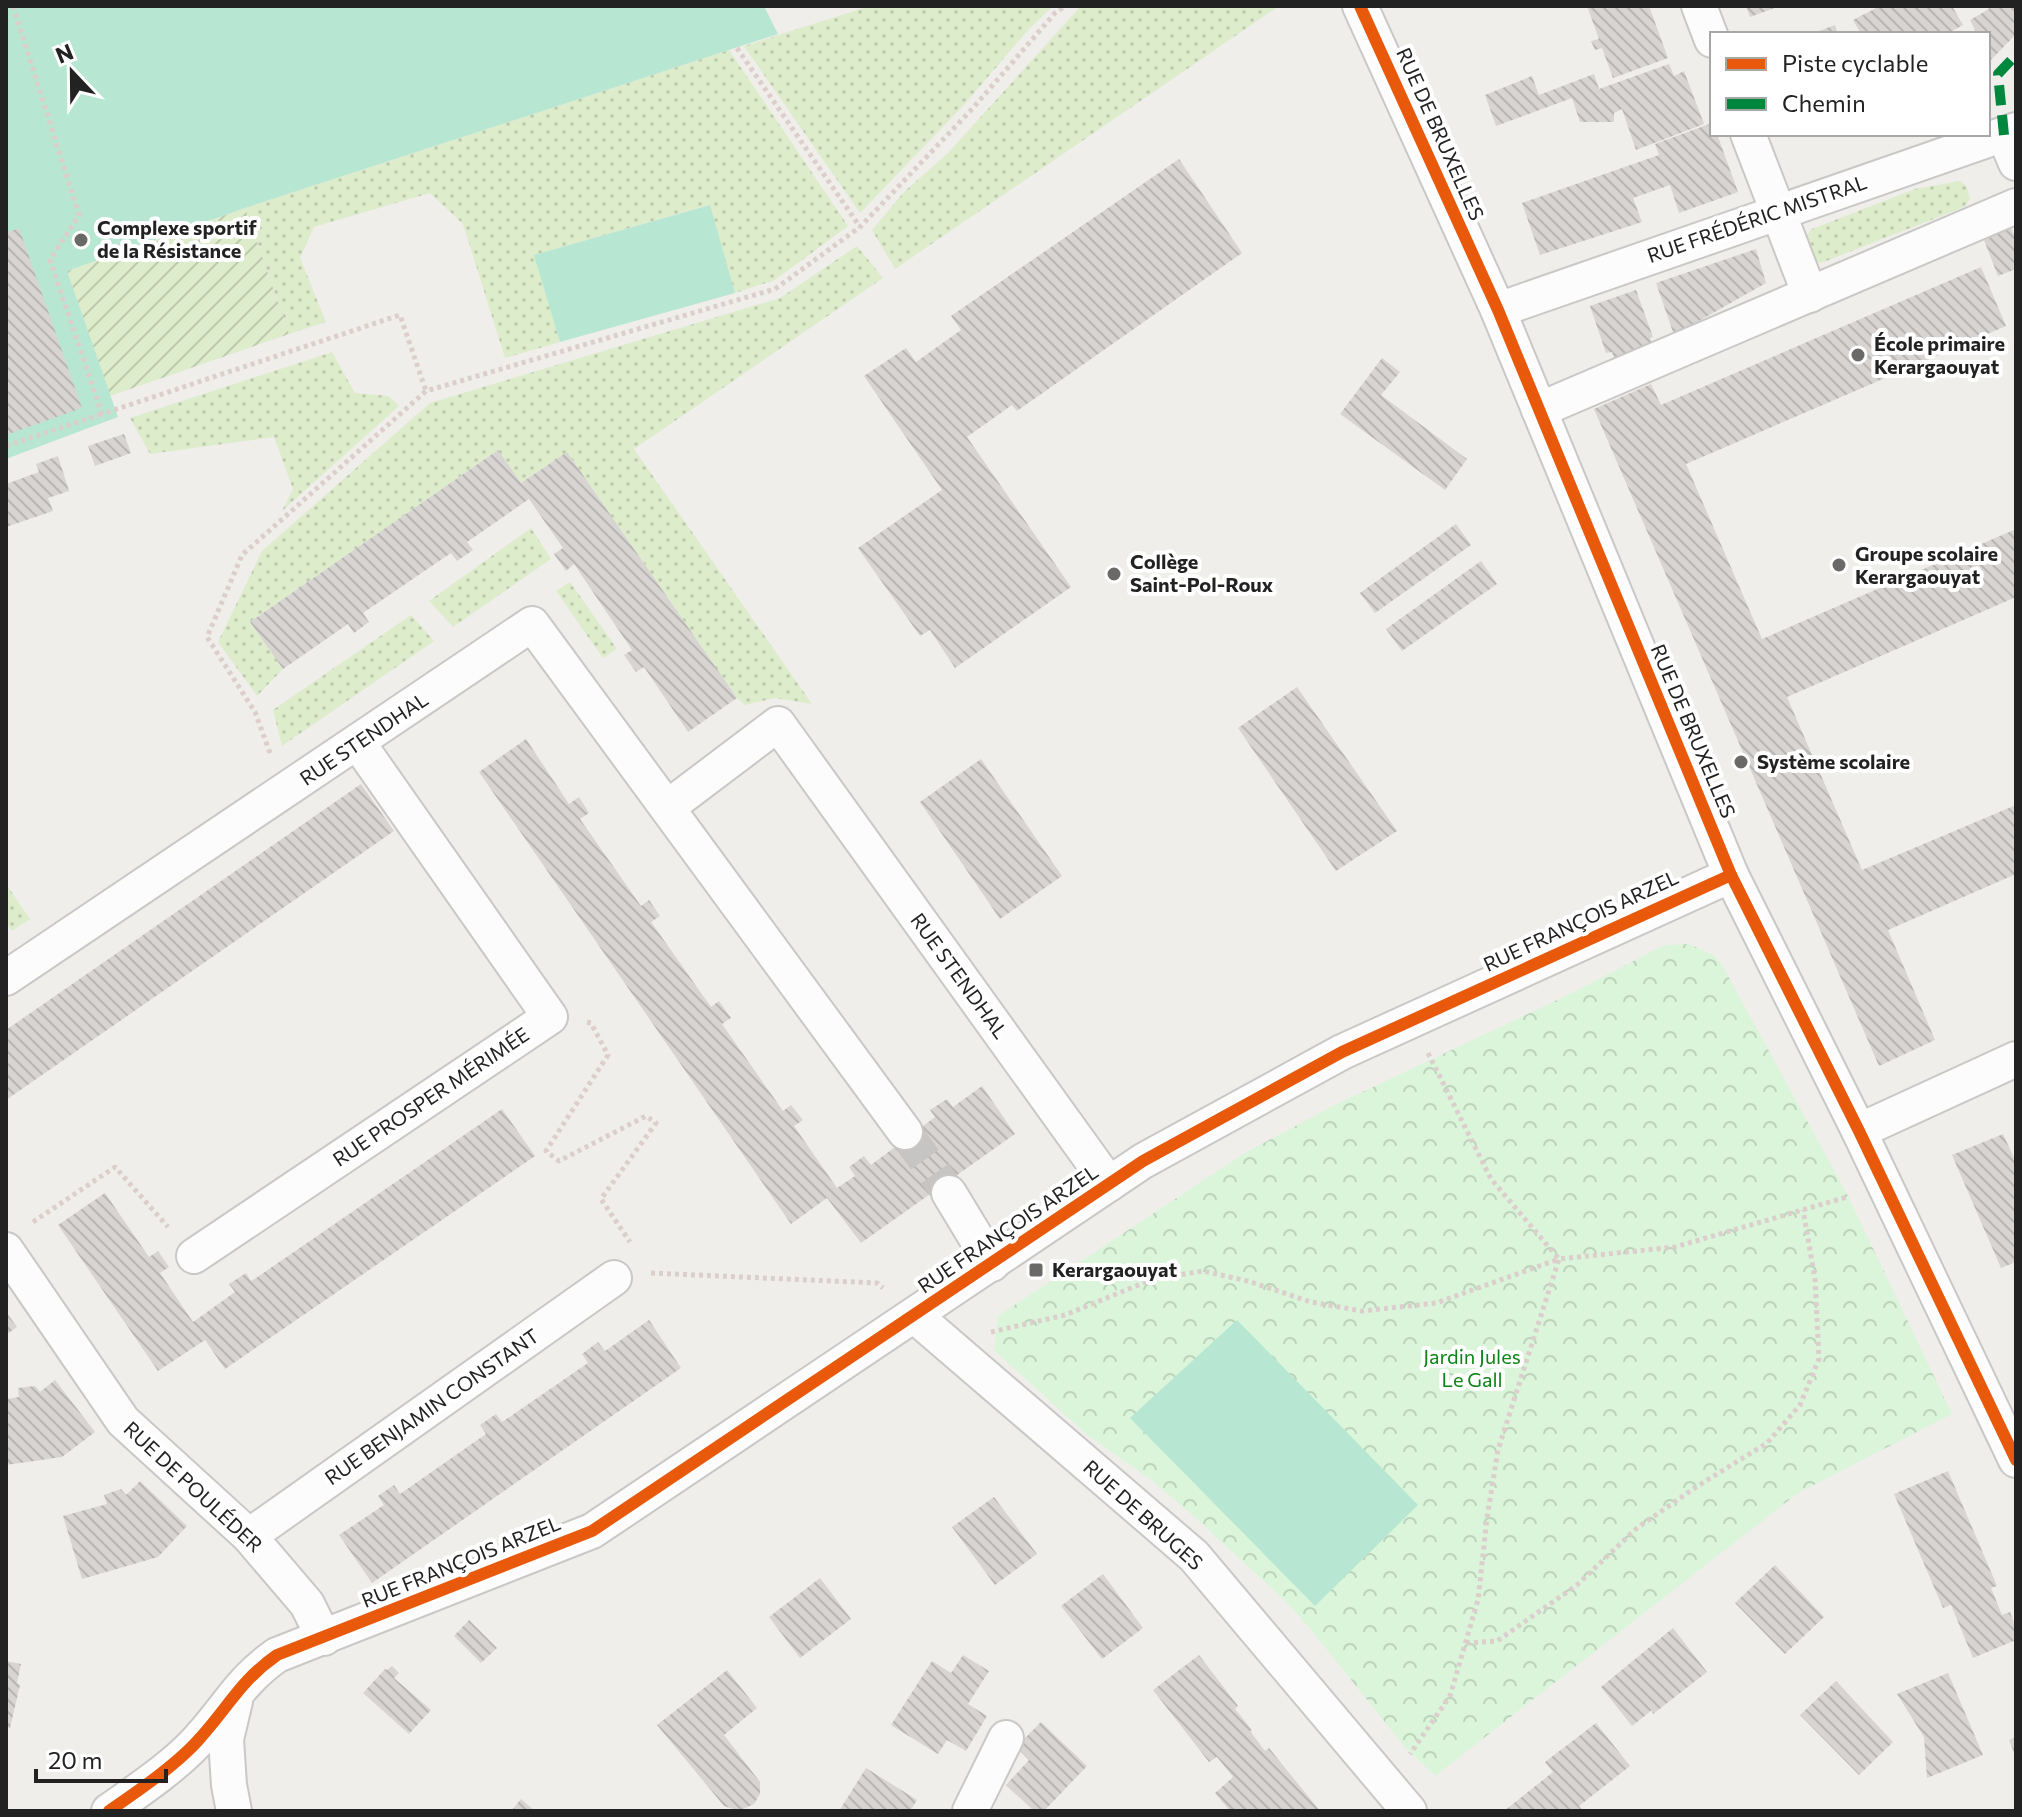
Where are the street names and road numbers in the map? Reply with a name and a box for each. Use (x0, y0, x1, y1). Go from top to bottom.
street label: RUE DE BRUXELLES (1392, 44, 1490, 224)
street label: RUE FRÉDÉRIC MISTRAL (1644, 169, 1870, 267)
street label: RUE DE BRUXELLES (1646, 640, 1741, 821)
street label: RUE STENDHAL (295, 686, 432, 790)
street label: RUE FRANÇOIS ARZEL (1479, 864, 1682, 976)
street label: RUE STENDHAL (906, 908, 1013, 1043)
street label: RUE PROSPER MÉRIMÉE (328, 1021, 533, 1171)
street label: RUE FRANÇOIS ARZEL (913, 1159, 1102, 1297)
street label: RUE BENJAMIN CONSTANT (320, 1323, 543, 1489)
street label: RUE DE POULÉDER (119, 1416, 268, 1557)
street label: RUE DE BRUGES (1079, 1454, 1208, 1574)
street label: RUE FRANÇOIS ARZEL (358, 1510, 563, 1612)

